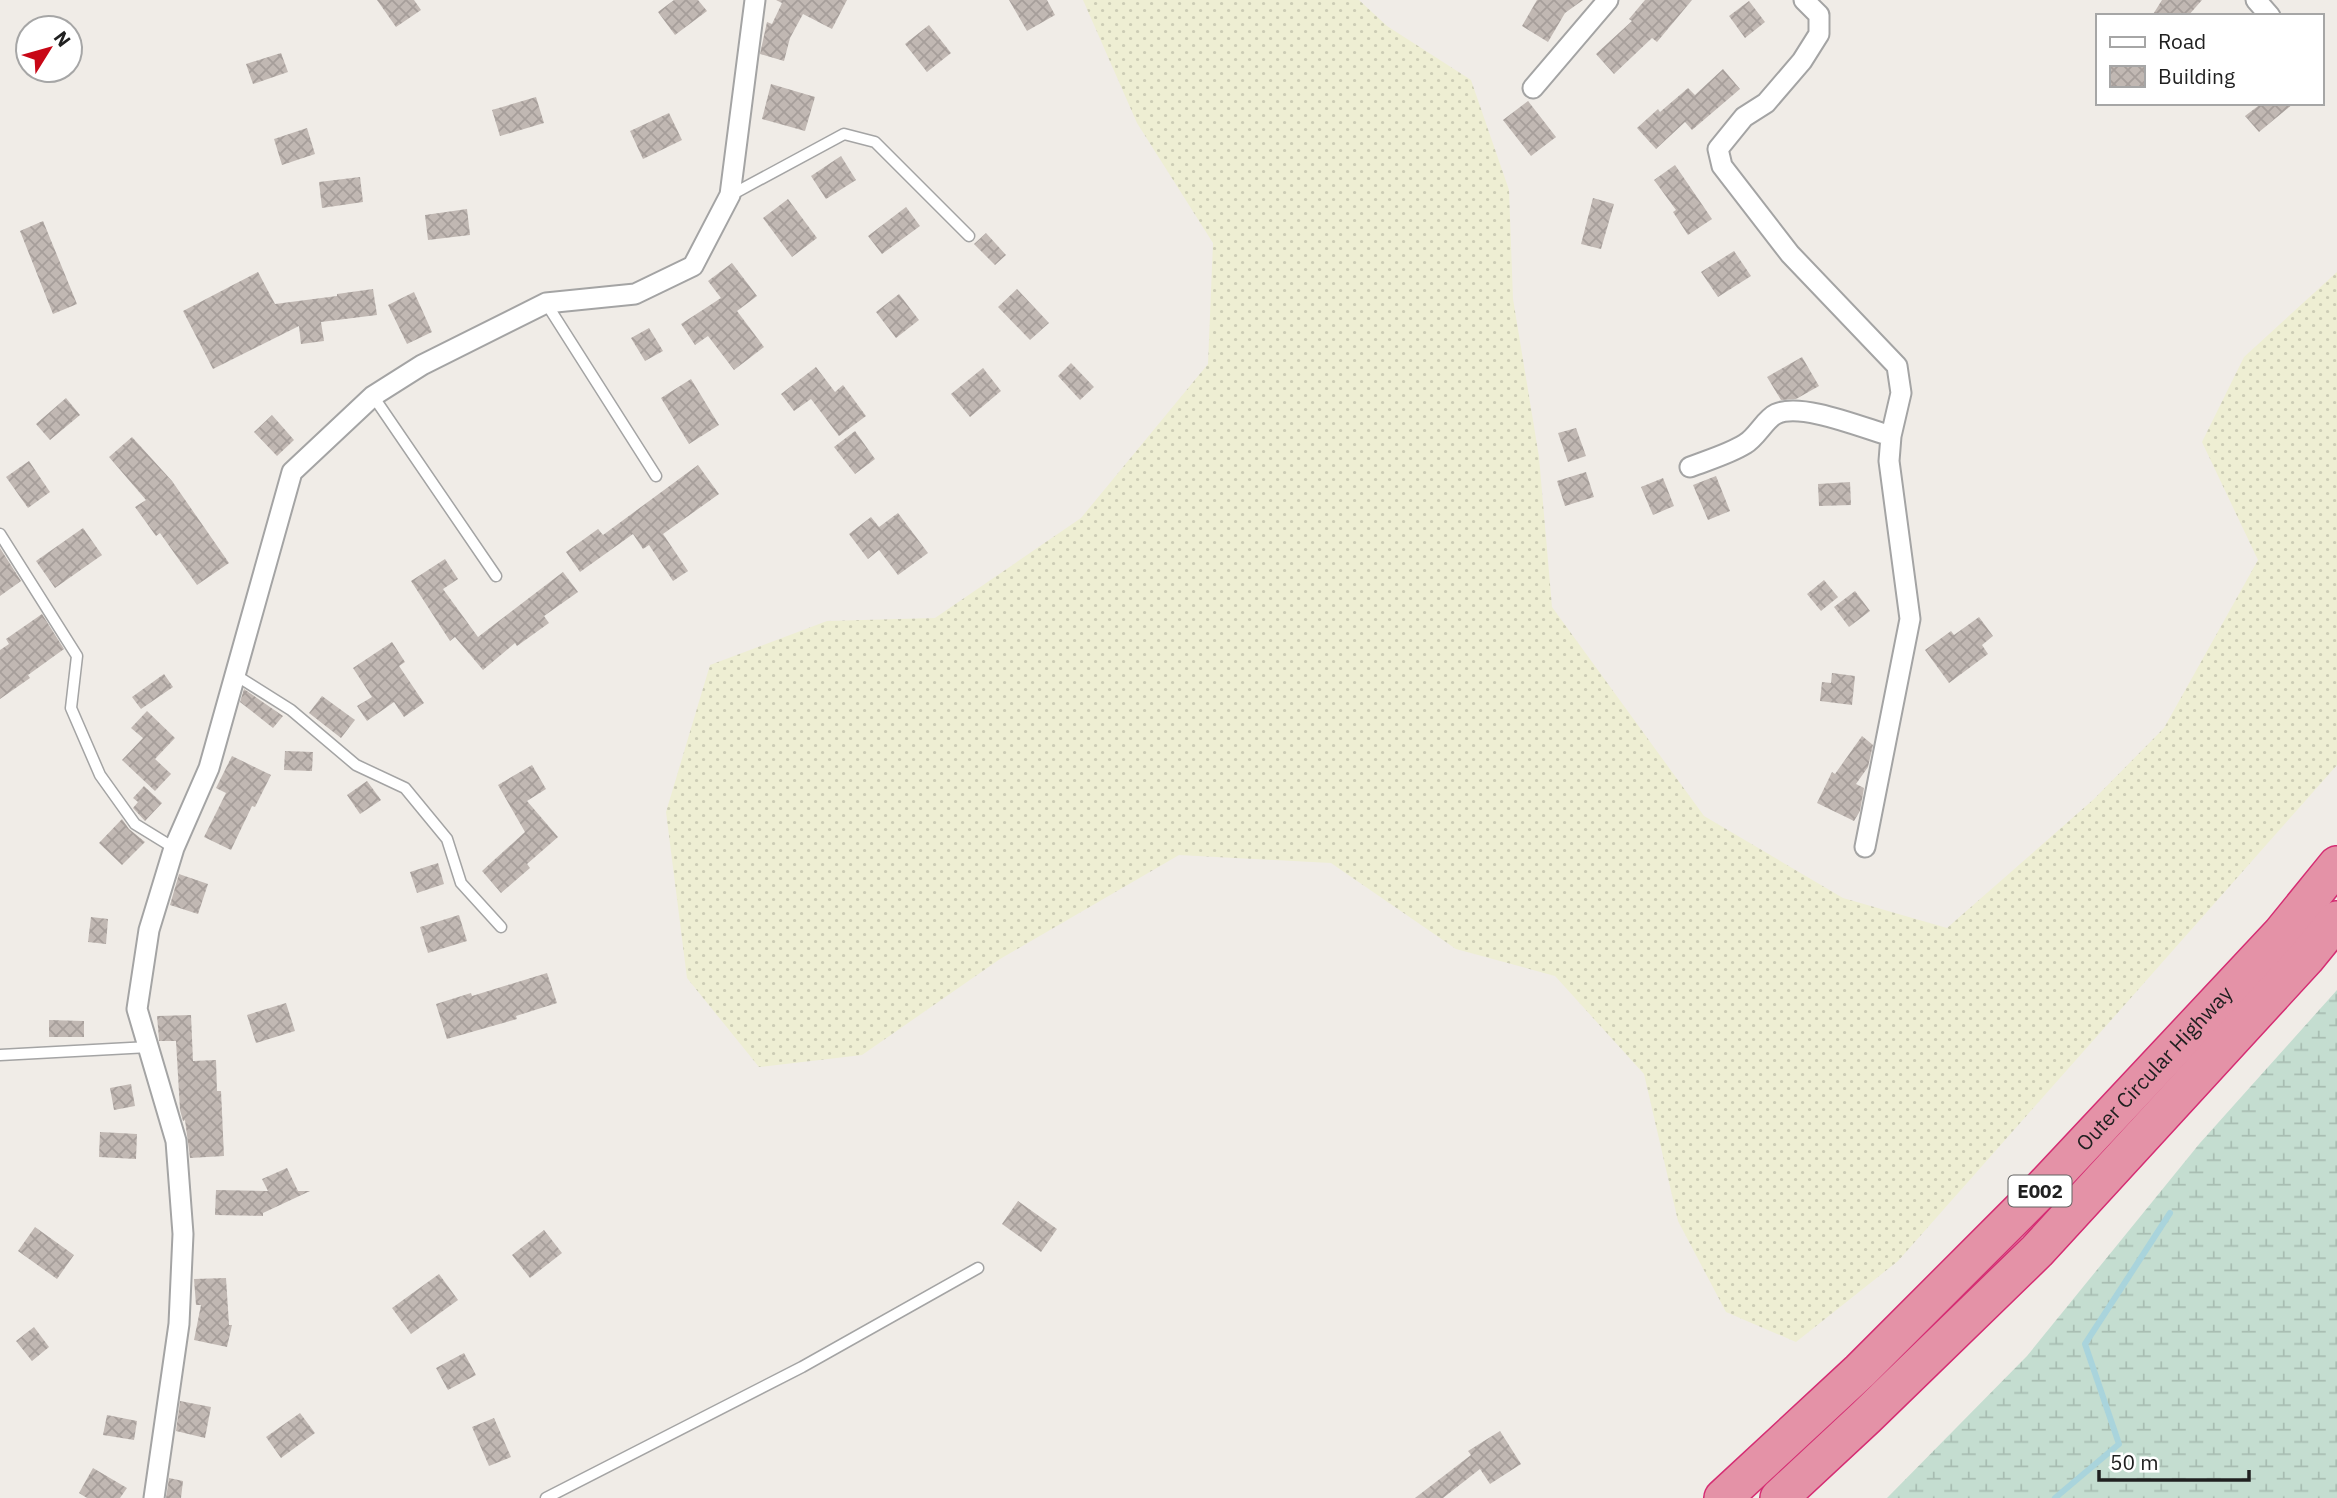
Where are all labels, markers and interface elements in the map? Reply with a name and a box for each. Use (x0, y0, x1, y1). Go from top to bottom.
north arrow (14, 14, 84, 84)
legend (2096, 14, 2323, 105)
text: N (49, 26, 76, 51)
text: Road (2158, 27, 2206, 55)
text: Building (2158, 62, 2235, 90)
street label: Outer Circular Highway (2069, 979, 2239, 1157)
road number: E002 (2008, 1176, 2072, 1206)
scale bar (2099, 1438, 2250, 1482)
text: 50 m (2110, 1448, 2159, 1476)

